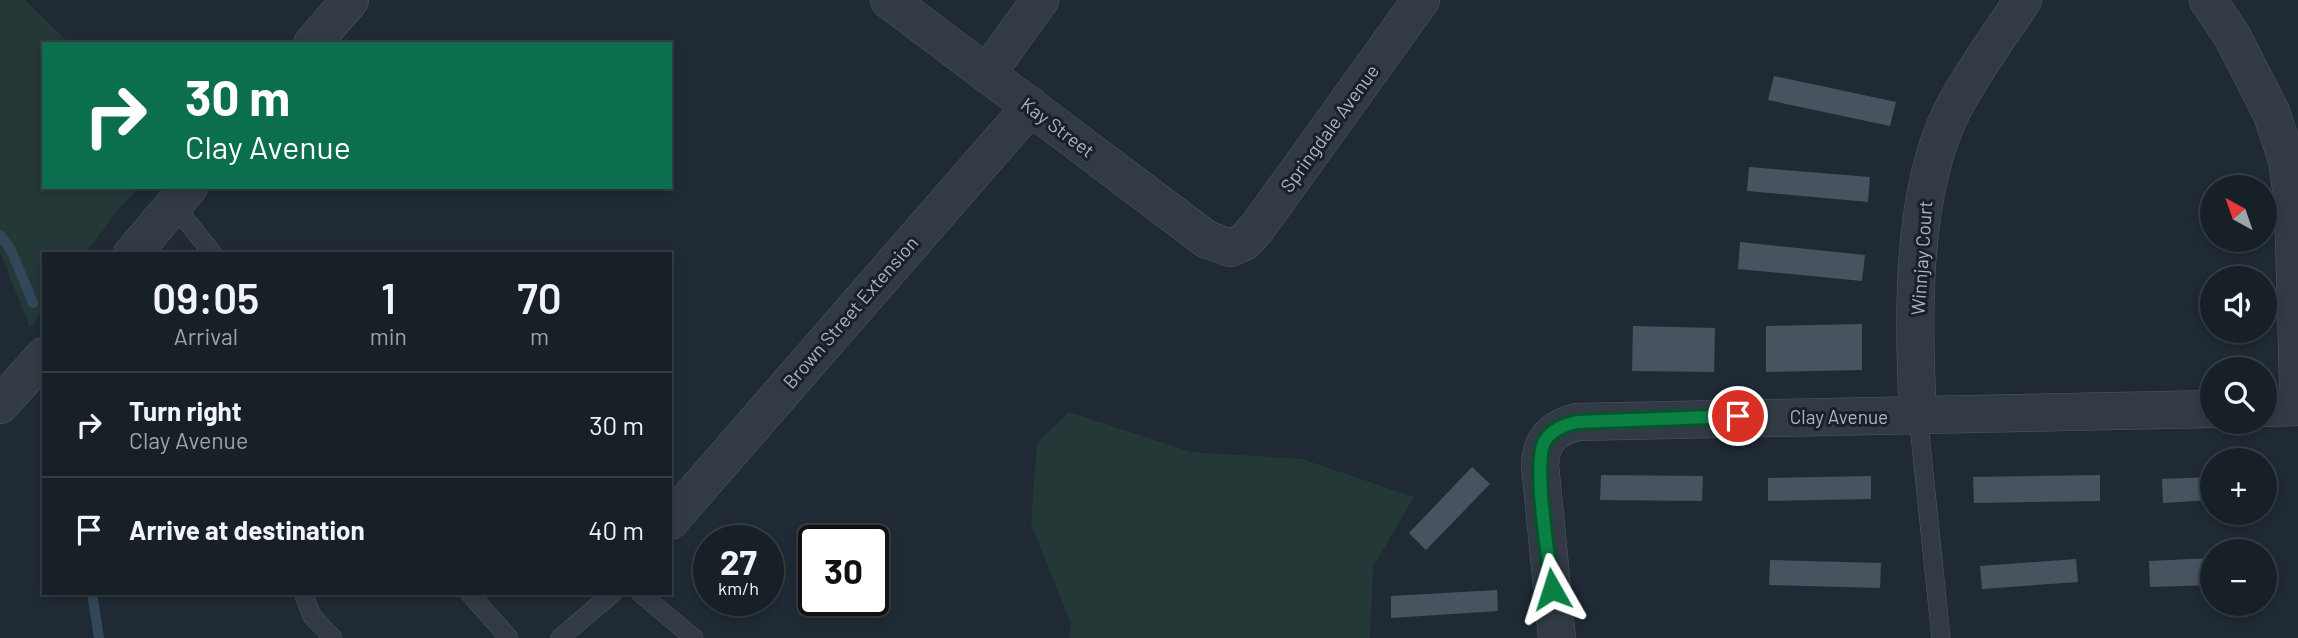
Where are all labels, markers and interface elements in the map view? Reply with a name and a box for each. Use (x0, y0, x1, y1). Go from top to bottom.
street label: Springdale Avenue (1275, 60, 1383, 196)
text: 30 m (185, 67, 290, 126)
icon: right (70, 70, 161, 161)
street label: Kay Street (1017, 92, 1099, 162)
text: Clay Avenue (185, 127, 351, 165)
north arrow (2200, 175, 2277, 252)
map controls (2200, 175, 2277, 616)
street label: Winnjay Court (1906, 200, 1936, 316)
street label: Brown Street Extension (778, 231, 922, 393)
button: sound (2200, 266, 2277, 343)
text: 09:05 (152, 272, 259, 322)
text: 1 (381, 272, 396, 322)
text: 70 (517, 272, 562, 322)
text: Arrival (174, 322, 238, 350)
text: min (370, 322, 407, 350)
text: m (530, 322, 549, 350)
button: search (2200, 357, 2277, 434)
pin (1708, 386, 1768, 446)
text: Turn right (129, 395, 242, 426)
icon: arrive (1719, 397, 1757, 435)
street label: Clay Avenue (1790, 405, 1888, 428)
icon: right (70, 406, 108, 444)
text: 30 m (589, 409, 644, 440)
text: Clay Avenue (129, 426, 248, 454)
button: + (2200, 448, 2277, 525)
icon: arrive (70, 511, 108, 549)
text: Arrive at destination (129, 514, 365, 545)
text: 40 m (588, 514, 644, 545)
speed limit sign: 30 (798, 525, 889, 616)
button: − (2200, 539, 2277, 616)
text: 27 (720, 540, 757, 582)
position arrow (1515, 552, 1589, 626)
text: km/h (718, 577, 759, 599)

